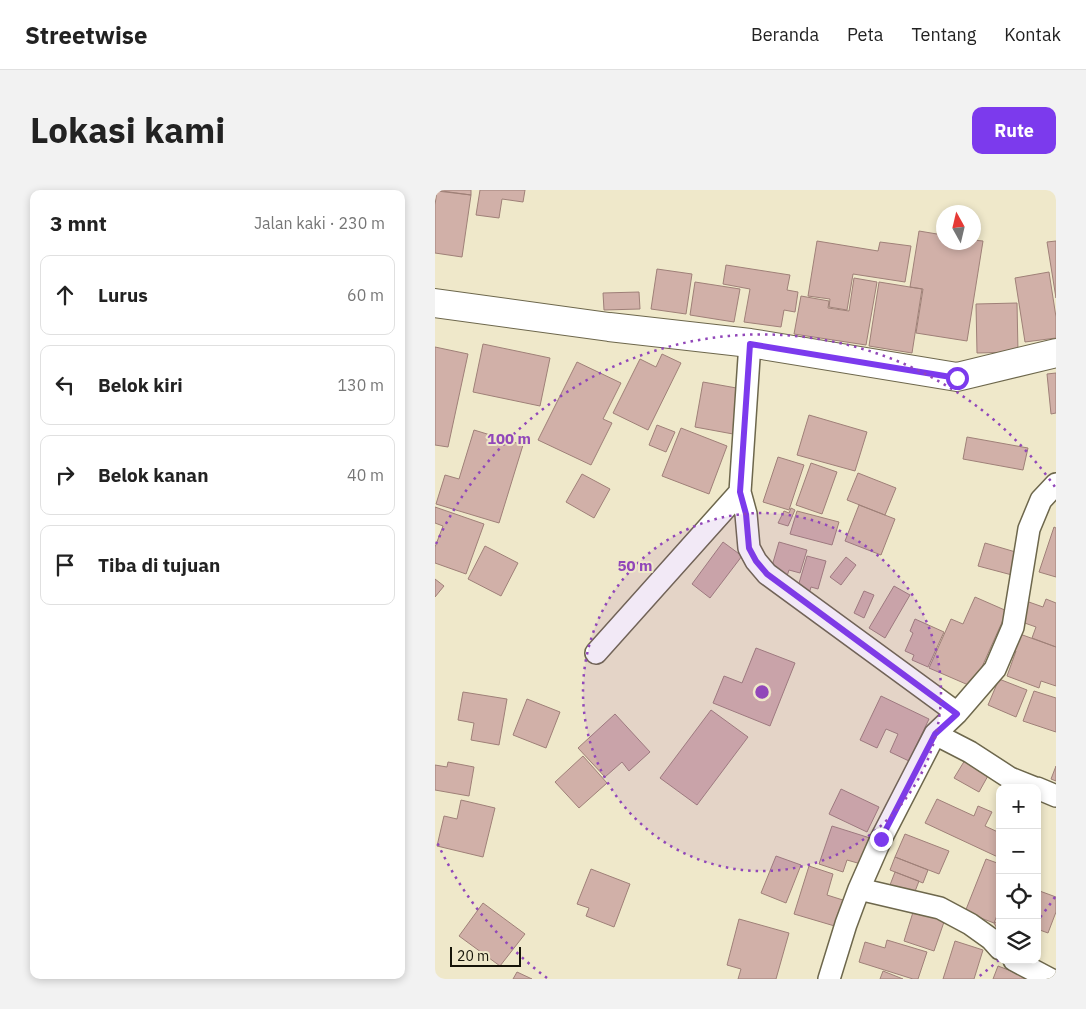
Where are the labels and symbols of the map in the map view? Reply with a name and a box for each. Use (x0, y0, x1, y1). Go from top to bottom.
north arrow (936, 205, 981, 250)
route start (946, 367, 969, 390)
text: 100 m (487, 429, 531, 448)
text: 50 m (618, 556, 652, 575)
centre of rings (753, 683, 771, 701)
route end (870, 828, 893, 851)
scale bar (450, 944, 521, 967)

